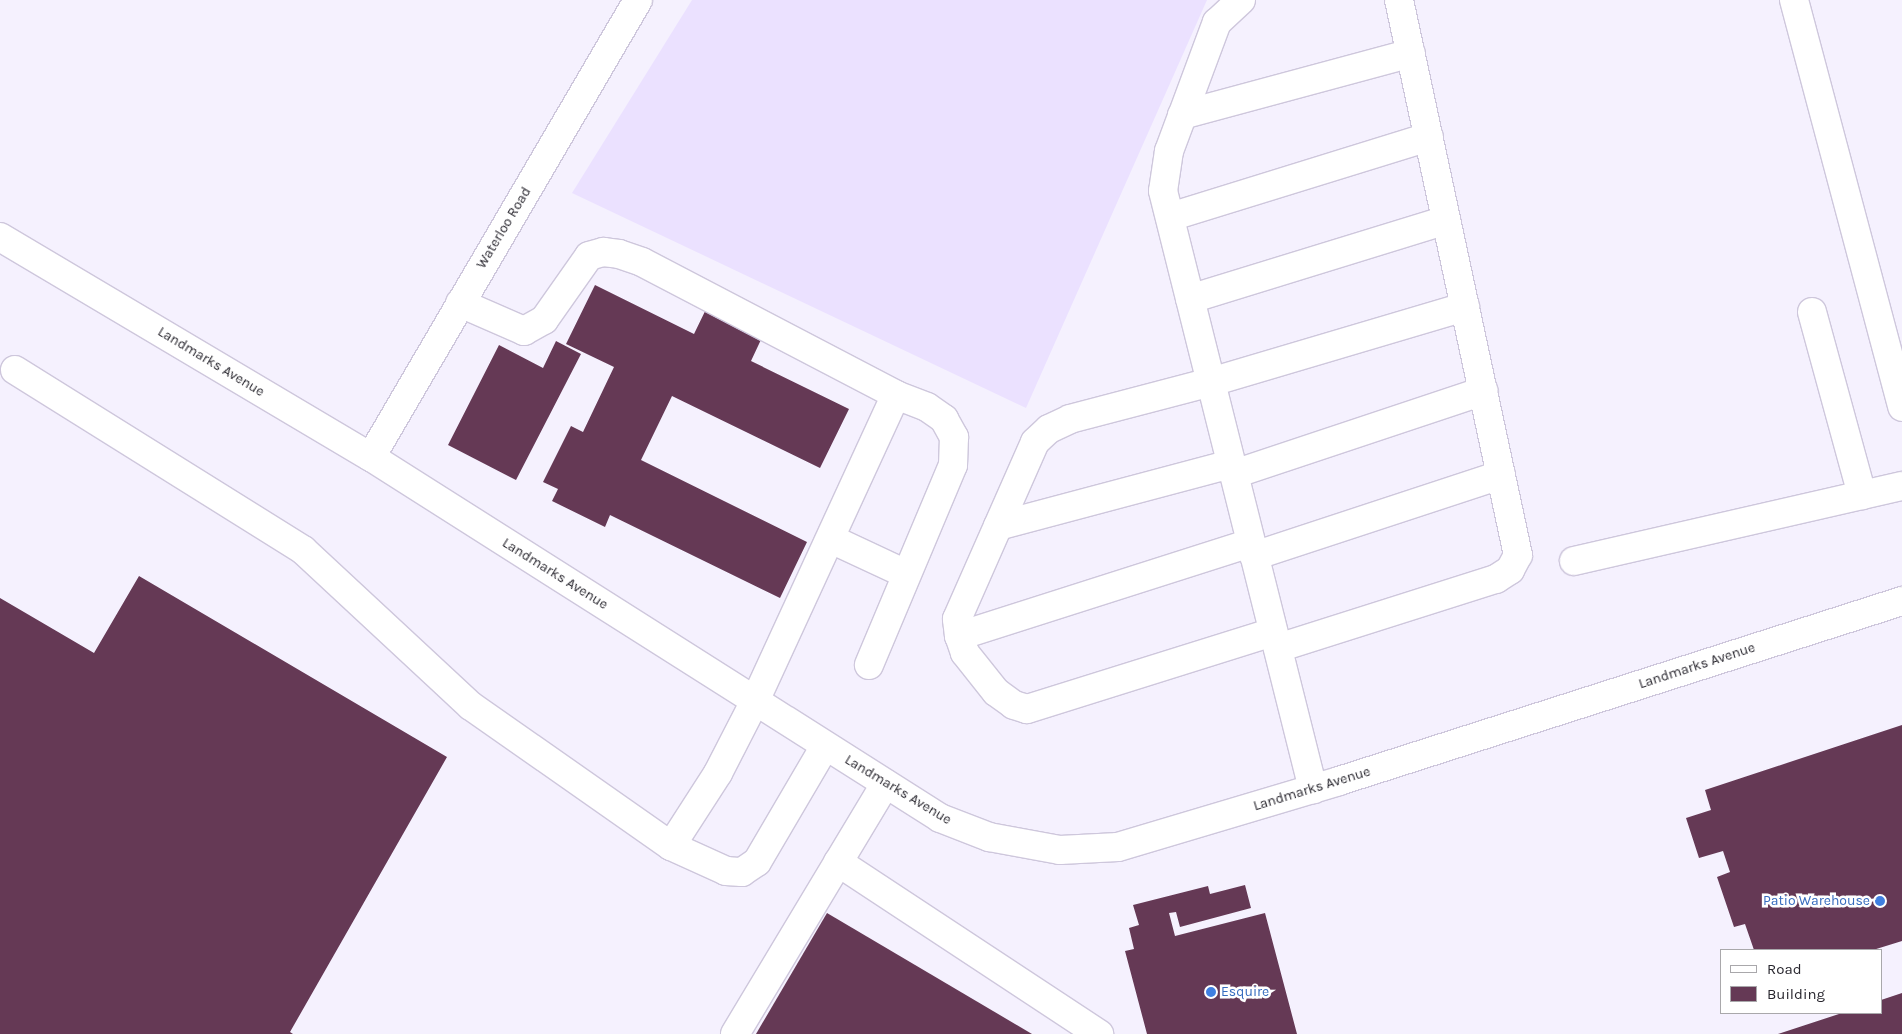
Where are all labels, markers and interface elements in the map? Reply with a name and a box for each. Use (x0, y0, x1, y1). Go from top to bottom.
street label: Waterloo Road (473, 184, 535, 272)
street label: Landmarks Avenue (155, 324, 267, 400)
street label: Landmarks Avenue (499, 535, 611, 613)
street label: Landmarks Avenue (1637, 639, 1757, 693)
street label: Landmarks Avenue (842, 752, 954, 828)
street label: Landmarks Avenue (1251, 763, 1373, 815)
place label: Patio Warehouse (1763, 893, 1870, 909)
marker: Patio Warehouse (1874, 895, 1886, 907)
legend (1720, 949, 1882, 1014)
text: Road (1767, 960, 1802, 978)
place label: Esquire (1221, 984, 1269, 1000)
text: Building (1767, 985, 1825, 1003)
marker: Esquire (1205, 986, 1217, 998)

